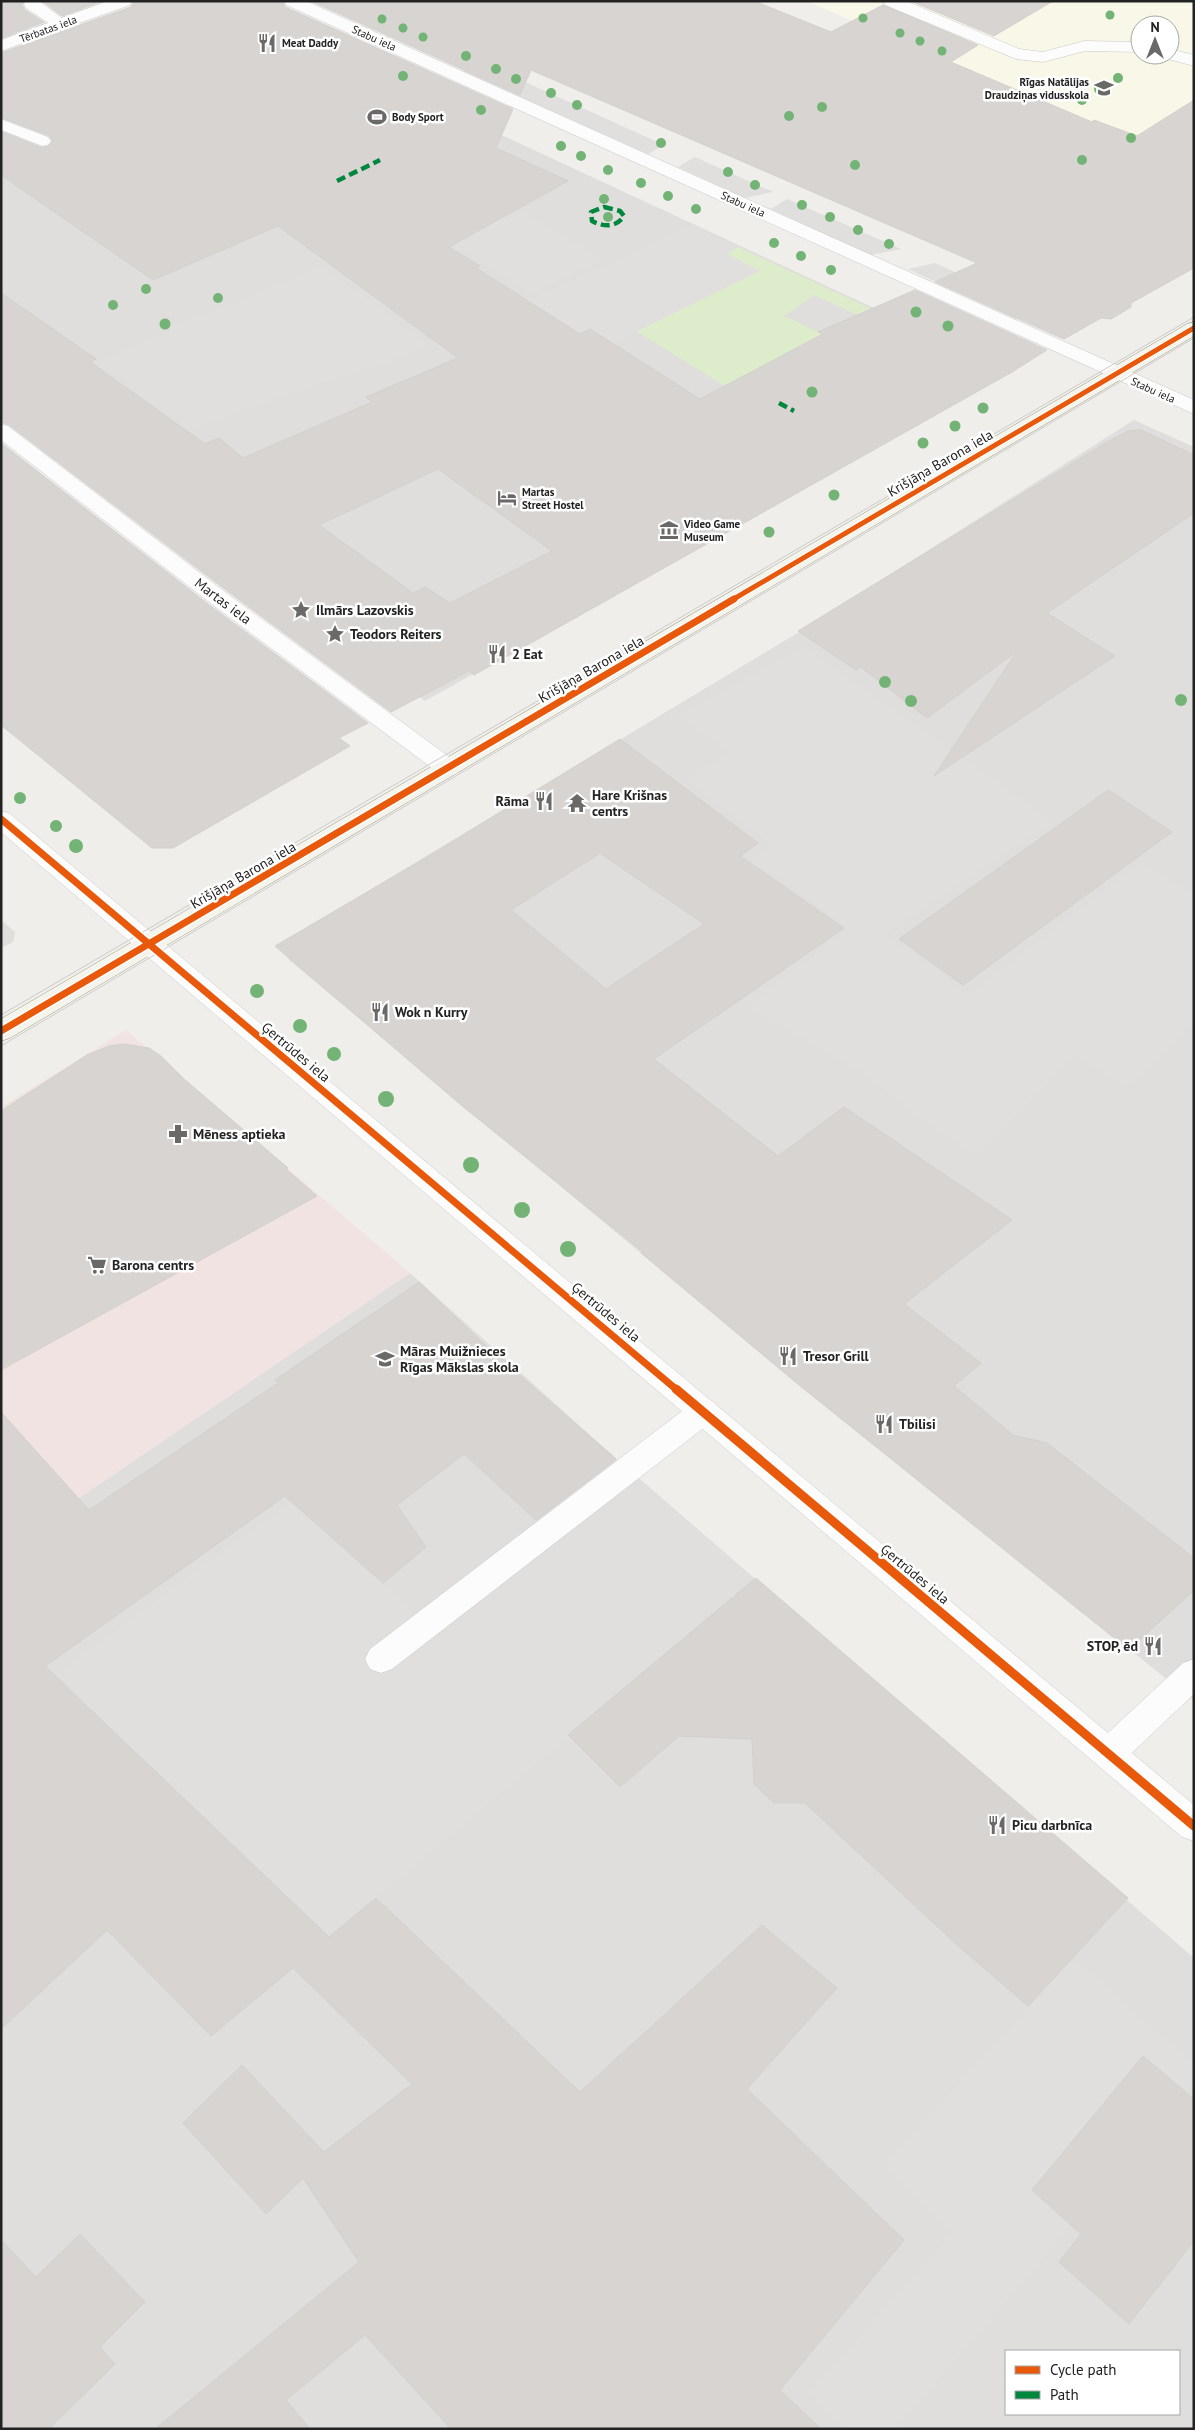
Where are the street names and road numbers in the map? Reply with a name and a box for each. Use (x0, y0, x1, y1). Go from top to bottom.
street label: Tērbatas iela (17, 12, 79, 46)
street label: Stabu iela (350, 22, 398, 54)
street label: Stabu iela (719, 188, 767, 220)
street label: Stabu iela (1129, 374, 1177, 406)
street label: Krišjāņa Barona iela (884, 425, 996, 501)
street label: Martas iela (191, 574, 255, 628)
street label: Krišjāņa Barona iela (535, 631, 647, 707)
street label: Krišjāņa Barona iela (187, 837, 299, 913)
street label: Ģertrūdes iela (258, 1018, 334, 1086)
street label: Ģertrūdes iela (568, 1278, 644, 1346)
street label: Ģertrūdes iela (877, 1540, 953, 1608)

